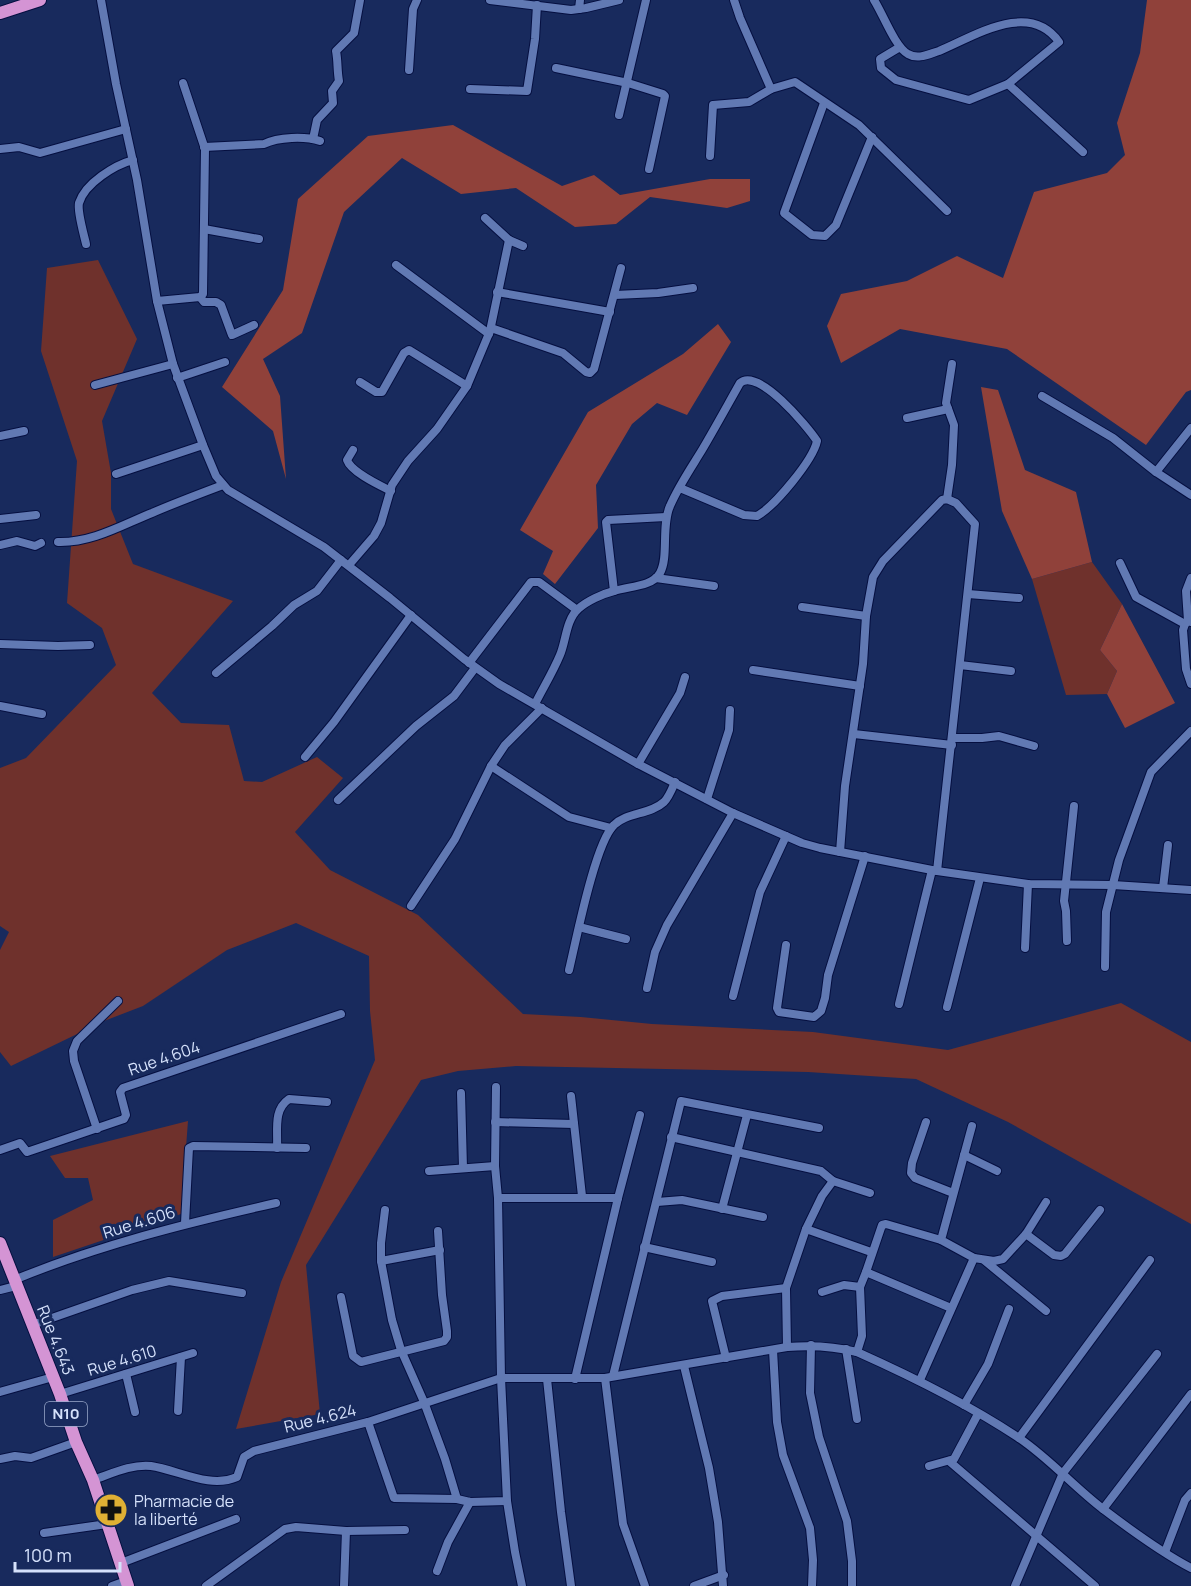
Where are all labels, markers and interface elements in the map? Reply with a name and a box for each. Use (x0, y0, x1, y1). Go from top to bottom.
street label: Rue 4.604 (125, 1035, 203, 1081)
street label: Rue 4.606 (100, 1201, 178, 1243)
street label: Rue 4.643 (32, 1302, 80, 1378)
street label: Rue 4.610 (85, 1339, 159, 1381)
street label: Rue 4.624 (282, 1398, 358, 1438)
road number: N10 (45, 1402, 87, 1426)
place label: Pharmacie de la liberté (134, 1490, 234, 1530)
pharmacy icon: Pharmacie de la liberté (93, 1492, 129, 1528)
scale bar (15, 1535, 120, 1573)
text: 100 m (24, 1543, 72, 1567)

